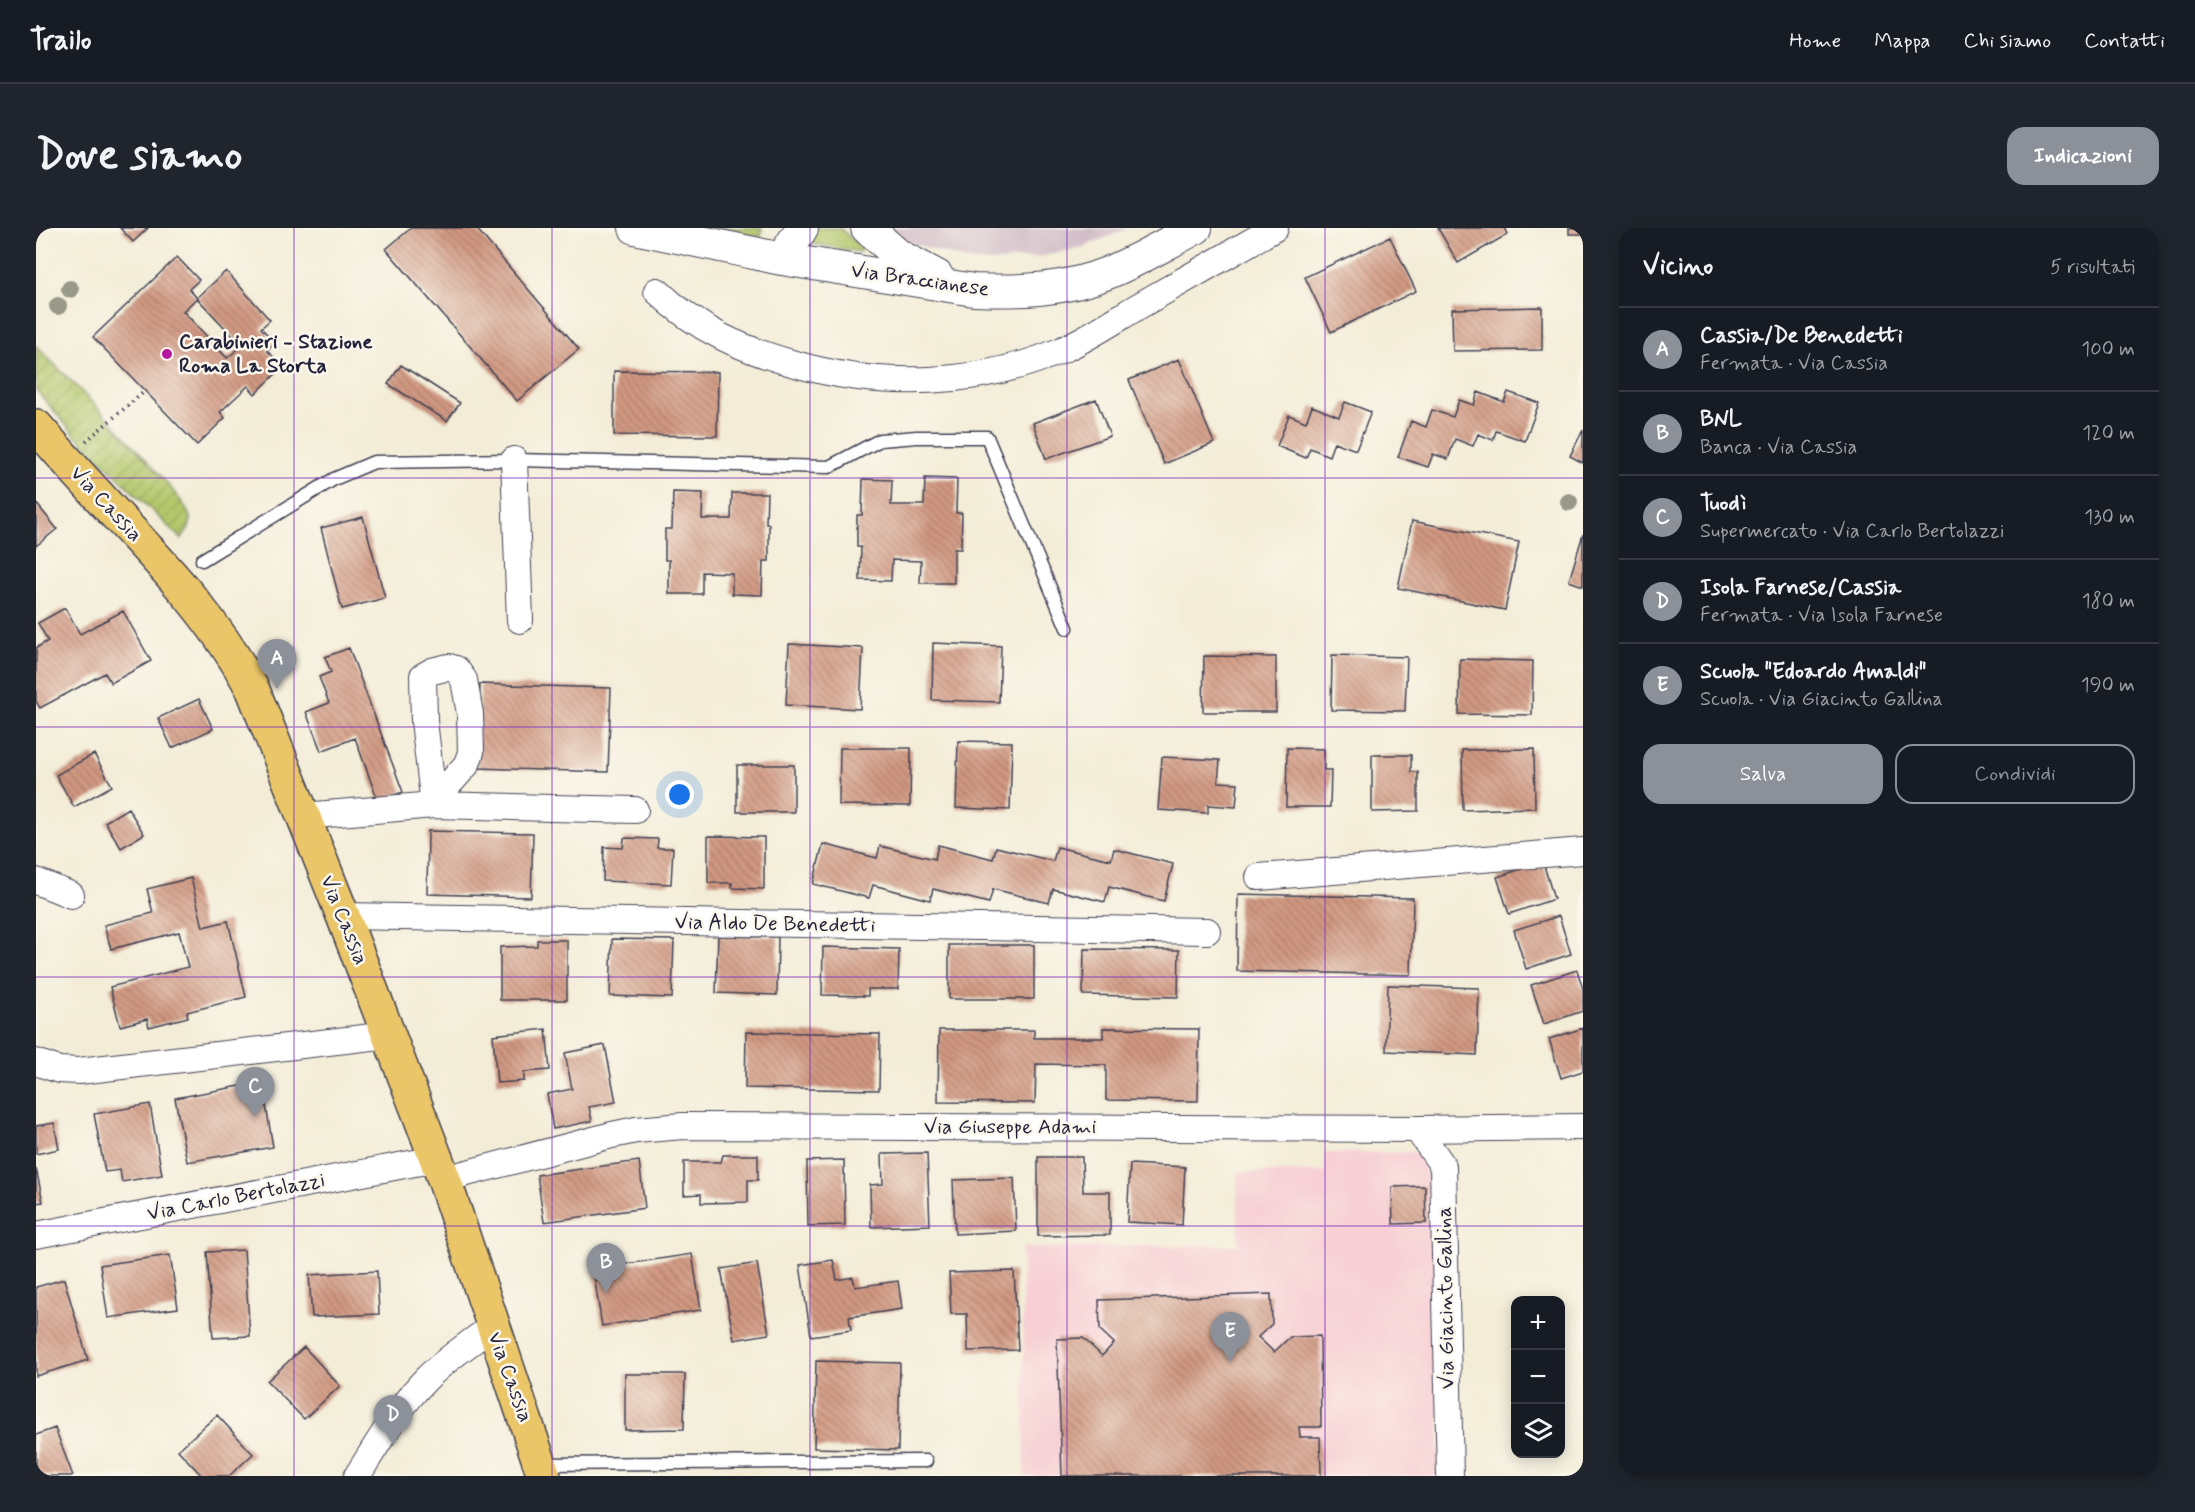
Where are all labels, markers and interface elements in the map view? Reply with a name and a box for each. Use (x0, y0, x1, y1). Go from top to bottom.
text: Trailo (30, 23, 91, 60)
text: Home (1789, 27, 1841, 55)
text: Mappa (1874, 27, 1930, 55)
text: Chi siamo (1963, 27, 2051, 55)
text: Contatti (2084, 27, 2165, 55)
button: Indicazioni (2007, 127, 2159, 185)
text: Dove siamo (36, 129, 242, 184)
text: Vicino (1643, 250, 1713, 284)
text: 5 risultati (2050, 254, 2135, 281)
street label: Via Braccianese (849, 256, 991, 304)
text: Cassia/De Benedetti (1700, 322, 1903, 350)
place label: Carabinieri - Stazione Roma La Storta (179, 328, 373, 380)
text: A (1656, 336, 1669, 363)
text: 100 m (2081, 336, 2135, 363)
marker: Carabinieri - Stazione Roma La Storta (160, 347, 174, 361)
text: Fermata · Via Cassia (1700, 350, 1888, 377)
text: BNL (1700, 406, 1742, 434)
text: B (1656, 420, 1669, 447)
text: 120 m (2082, 420, 2135, 447)
text: Banca · Via Cassia (1700, 434, 1857, 461)
street label: Via Cassia (64, 460, 148, 548)
text: Tuodì (1700, 490, 1746, 518)
text: C (1655, 504, 1670, 531)
text: 130 m (2084, 504, 2135, 531)
text: Supermercato · Via Carlo Bertolazzi (1700, 518, 2004, 545)
text: Isola Farnese/Cassia (1700, 574, 1901, 602)
text: D (1656, 588, 1669, 615)
text: 180 m (2082, 588, 2135, 615)
text: Fermata · Via Isola Farnese (1700, 602, 1943, 629)
pin: A (258, 640, 296, 689)
text: Scuola "Edoardo Amaldi" (1700, 658, 1926, 686)
text: E (1657, 672, 1668, 699)
text: 190 m (2081, 672, 2135, 699)
text: Scuola · Via Giacinto Gallina (1700, 686, 1943, 713)
button: Salva (1643, 744, 1883, 804)
button: Condividi (1895, 744, 2135, 804)
your location (665, 780, 694, 809)
street label: Via Cassia (313, 871, 375, 969)
street label: Via Aldo De Benedetti (674, 908, 876, 940)
pin: C (236, 1068, 274, 1117)
street label: Via Giuseppe Adami (924, 1113, 1096, 1141)
street label: Via Carlo Bertolazzi (145, 1166, 327, 1228)
street label: Via Giacinto Gallina (1430, 1206, 1462, 1390)
pin: B (586, 1244, 626, 1293)
map controls (1511, 1296, 1565, 1458)
button: + (1511, 1296, 1565, 1350)
pin: E (1210, 1312, 1250, 1362)
street label: Via Cassia (481, 1328, 539, 1426)
button: − (1511, 1350, 1565, 1404)
pin: D (374, 1396, 412, 1445)
button: layers (1511, 1404, 1565, 1458)

